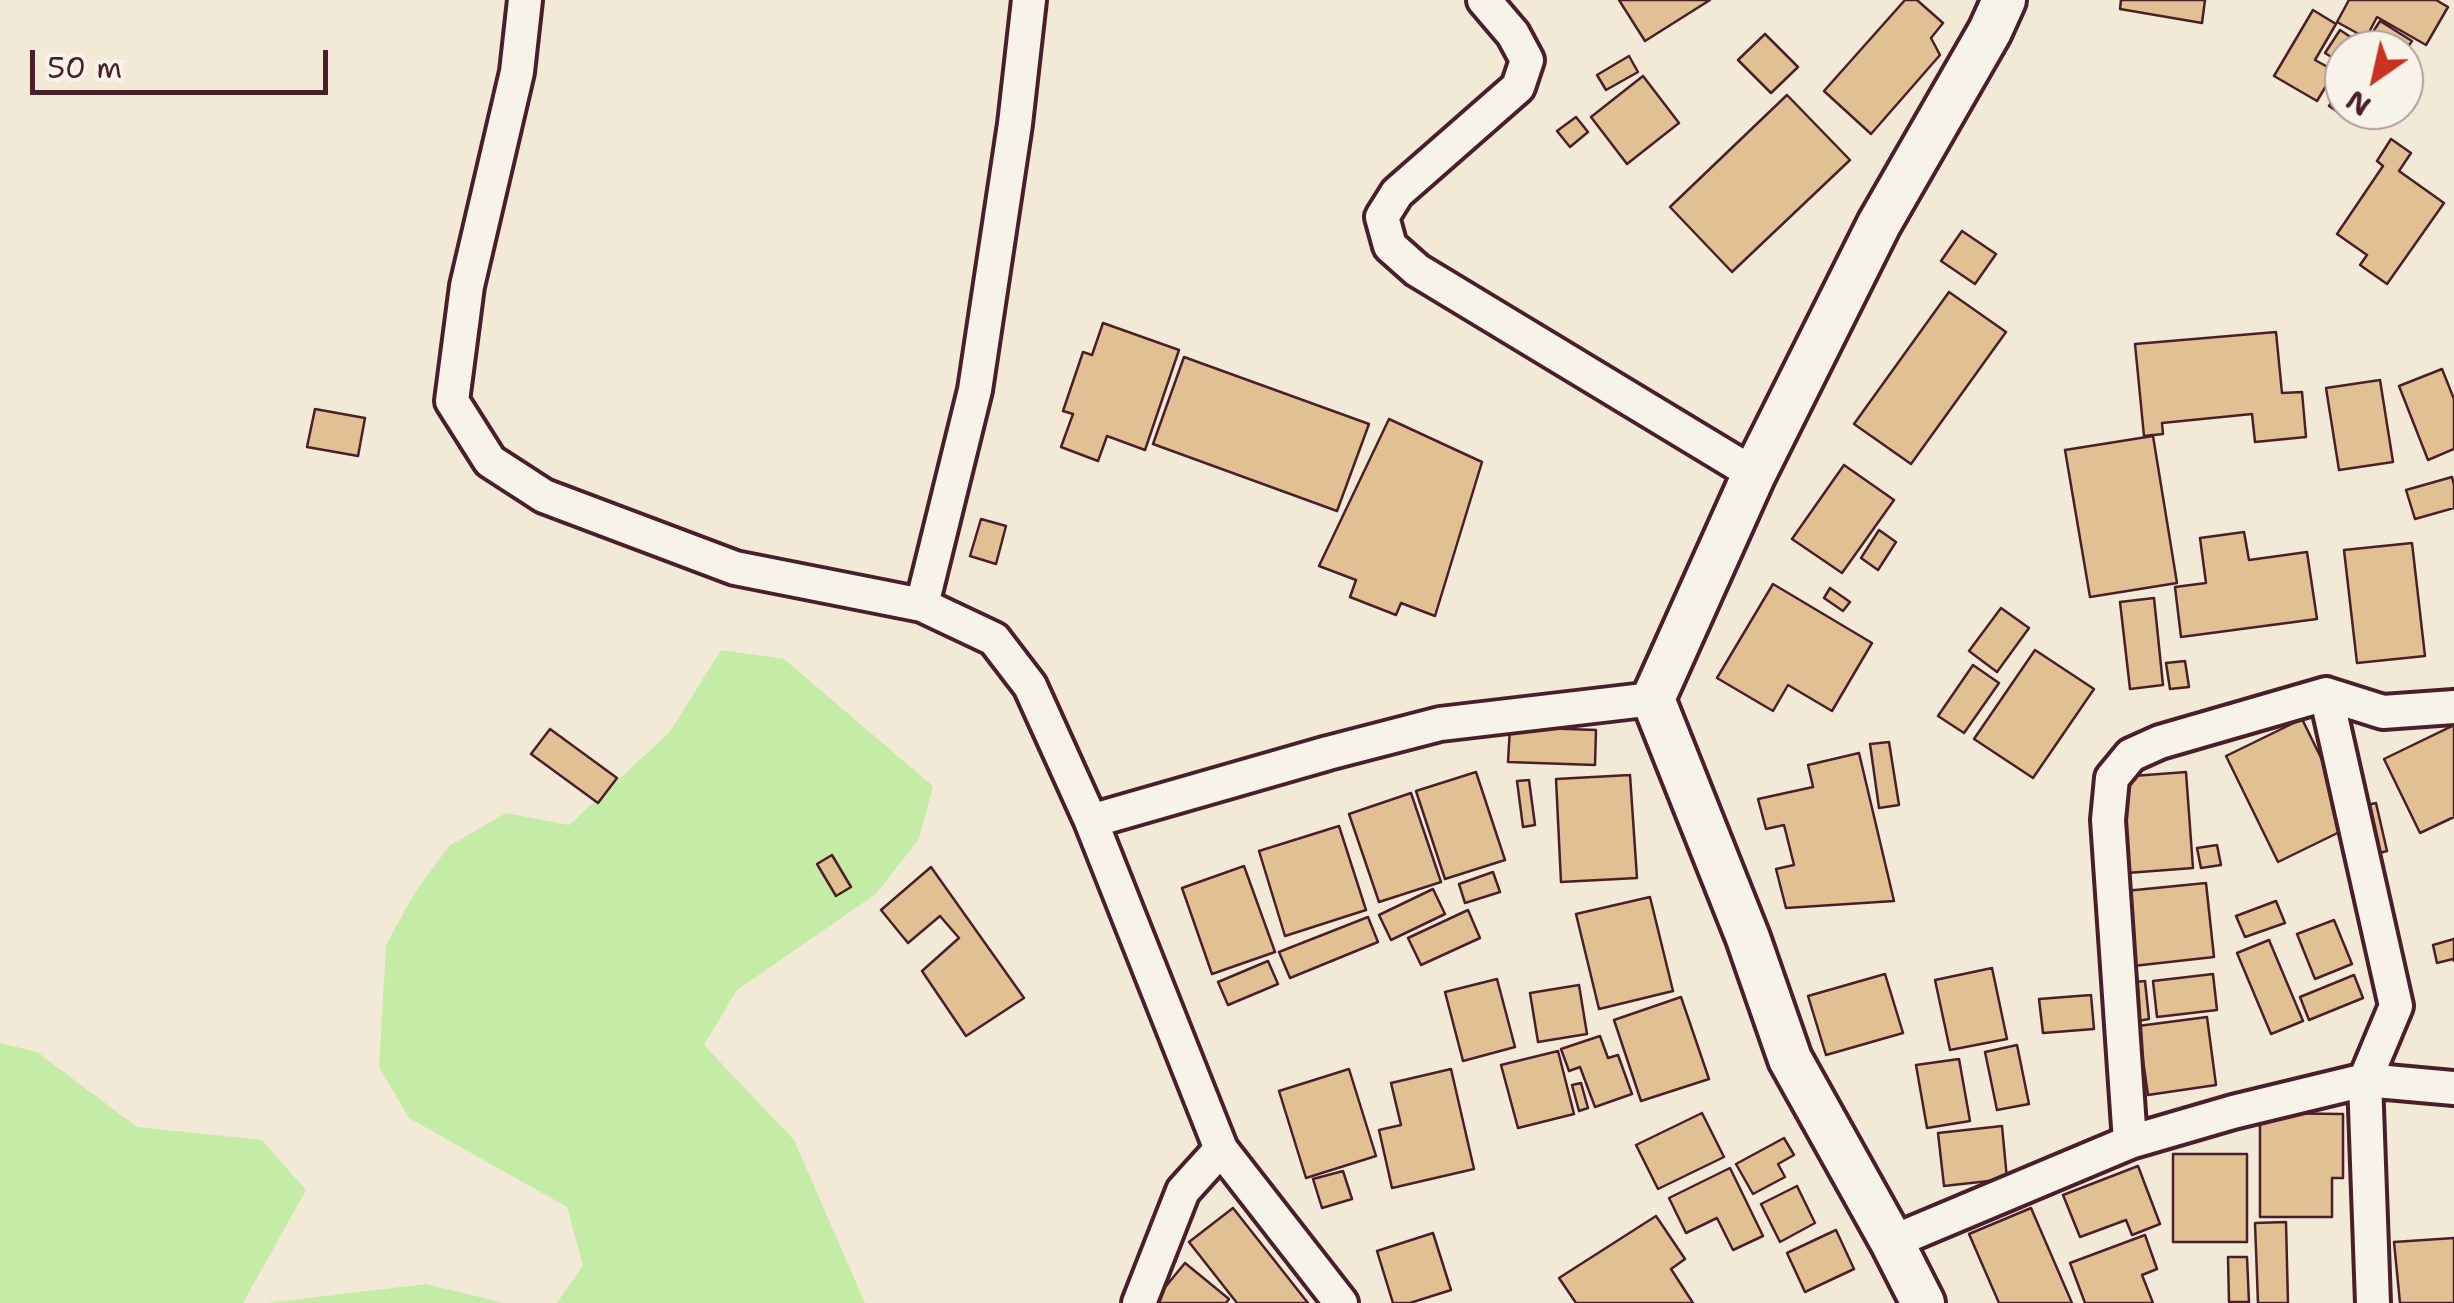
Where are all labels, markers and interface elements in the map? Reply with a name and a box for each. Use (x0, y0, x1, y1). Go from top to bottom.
scale bar (35, 30, 332, 92)
north arrow (2324, 30, 2424, 130)
text: 50 m (47, 47, 122, 88)
text: N (2339, 81, 2378, 125)

